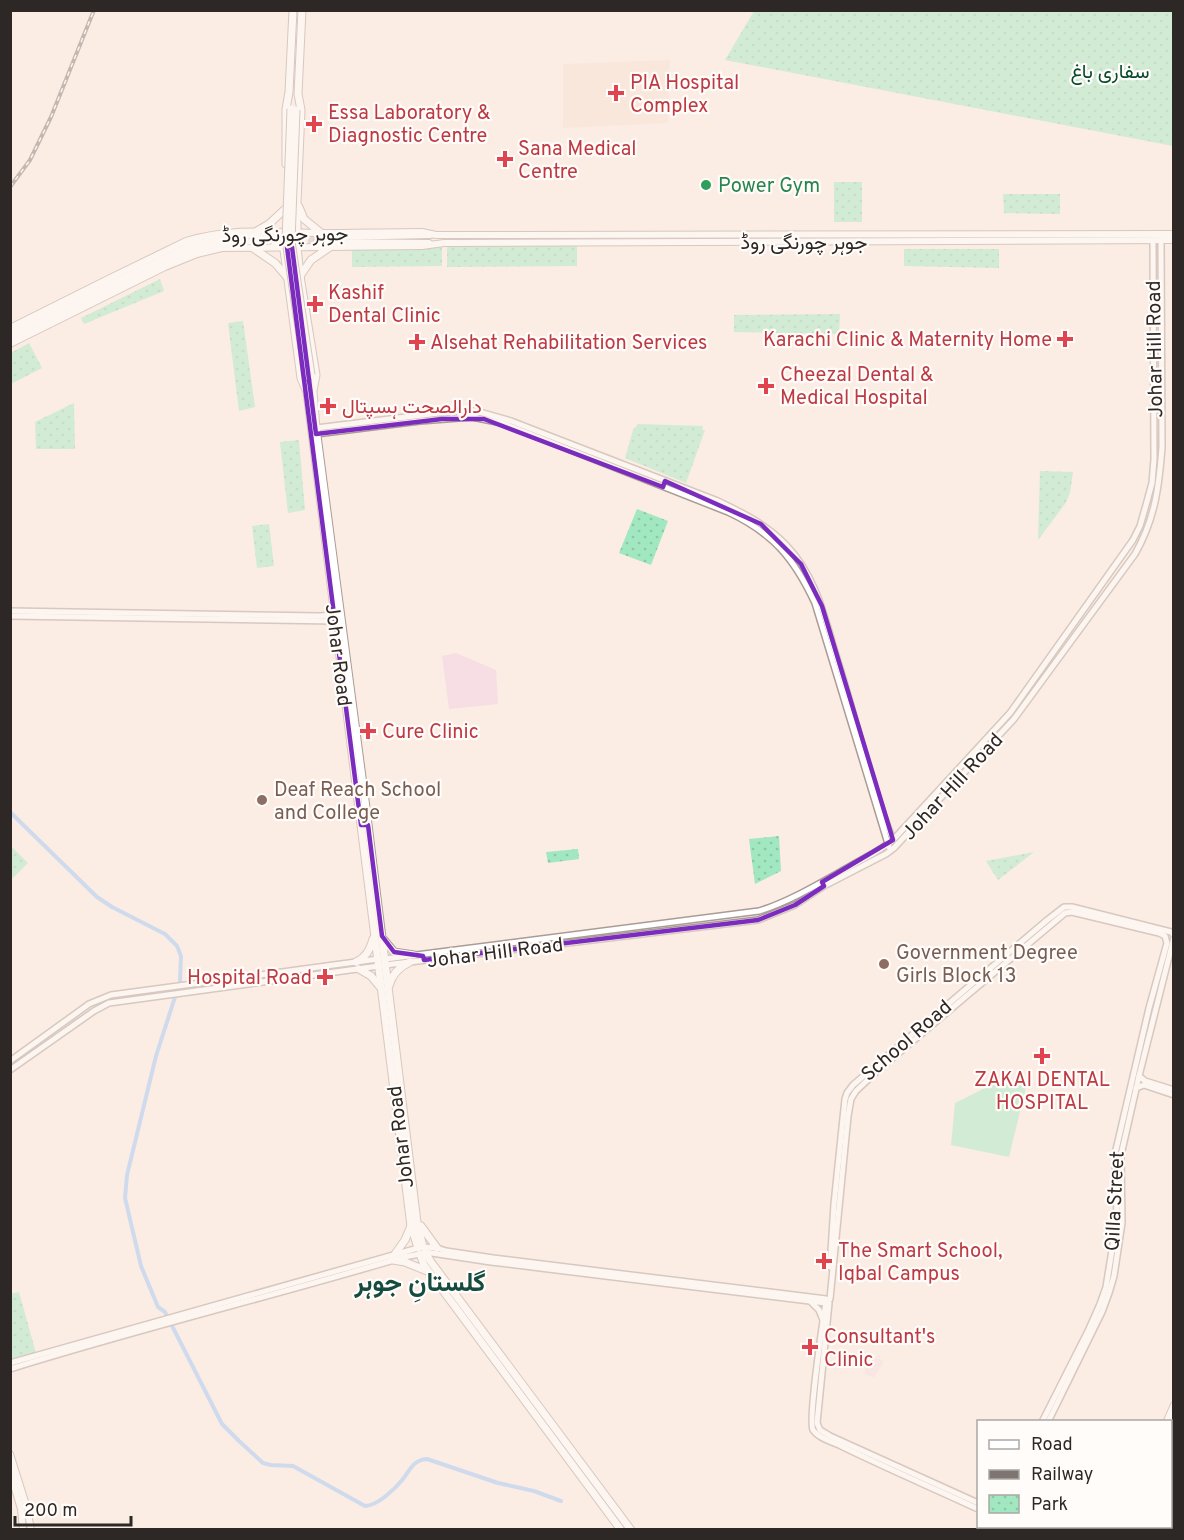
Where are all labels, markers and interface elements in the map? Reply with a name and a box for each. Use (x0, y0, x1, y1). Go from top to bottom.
park label: سفاری باغ (1070, 60, 1150, 86)
place label: PIA Hospital Complex (630, 71, 739, 120)
marker: PIA Hospital Complex (607, 84, 625, 102)
place label: Essa Laboratory & Diagnostic Centre (328, 101, 491, 150)
marker: Essa Laboratory & Diagnostic Centre (305, 115, 323, 133)
place label: Sana Medical Centre (518, 137, 636, 186)
marker: Sana Medical Centre (496, 150, 514, 168)
place label: Power Gym (718, 174, 820, 200)
marker: Power Gym (699, 178, 713, 192)
street label: جوہر چورنگی روڈ (221, 222, 349, 250)
street label: جوہر چورنگی روڈ (741, 231, 867, 257)
street label: Johar Hill Road (1142, 280, 1170, 418)
place label: Kashif Dental Clinic (328, 281, 441, 330)
marker: Kashif Dental Clinic (306, 295, 324, 313)
place label: Karachi Clinic & Maternity Home (763, 328, 1052, 354)
marker: Karachi Clinic & Maternity Home (1056, 330, 1074, 348)
place label: Alsehat Rehabilitation Services (430, 331, 707, 357)
marker: Alsehat Rehabilitation Services (408, 333, 426, 351)
place label: Cheezal Dental & Medical Hospital (780, 363, 934, 412)
marker: Cheezal Dental & Medical Hospital (757, 377, 775, 395)
place label: دارالصحت ہسپتال (342, 395, 482, 421)
marker: دارالصحت ہسپتال (319, 397, 337, 415)
street label: Johar Road (318, 603, 356, 708)
place label: Cure Clinic (382, 720, 479, 746)
marker: Cure Clinic (359, 722, 377, 740)
street label: Johar Hill Road (897, 728, 1010, 846)
place label: Deaf Reach School and College (274, 778, 441, 827)
marker: Deaf Reach School and College (255, 793, 269, 807)
street label: Johar Hill Road (426, 933, 565, 975)
place label: Government Degree Girls Block 13 (896, 941, 1078, 990)
marker: Government Degree Girls Block 13 (877, 957, 891, 971)
place label: Hospital Road (187, 966, 312, 992)
marker: Hospital Road (316, 968, 334, 986)
street label: School Road (856, 995, 958, 1088)
marker: ZAKAI DENTAL HOSPITAL (1033, 1047, 1051, 1065)
place label: ZAKAI DENTAL HOSPITAL (974, 1068, 1110, 1117)
street label: Johar Road (383, 1084, 421, 1189)
street label: Qilla Street (1100, 1150, 1132, 1252)
place label: The Smart School, Iqbal Campus (838, 1239, 1002, 1288)
marker: The Smart School, Iqbal Campus (815, 1252, 833, 1270)
district label: گلستانِ جوہر (353, 1268, 486, 1303)
place label: Consultant's Clinic (824, 1325, 935, 1374)
marker: Consultant's Clinic (801, 1338, 819, 1356)
legend (977, 1420, 1172, 1528)
text: Road (1031, 1434, 1073, 1457)
text: Railway (1031, 1464, 1093, 1487)
scale bar (15, 1489, 130, 1527)
text: Park (1031, 1494, 1068, 1517)
text: 200 m (24, 1500, 77, 1523)

